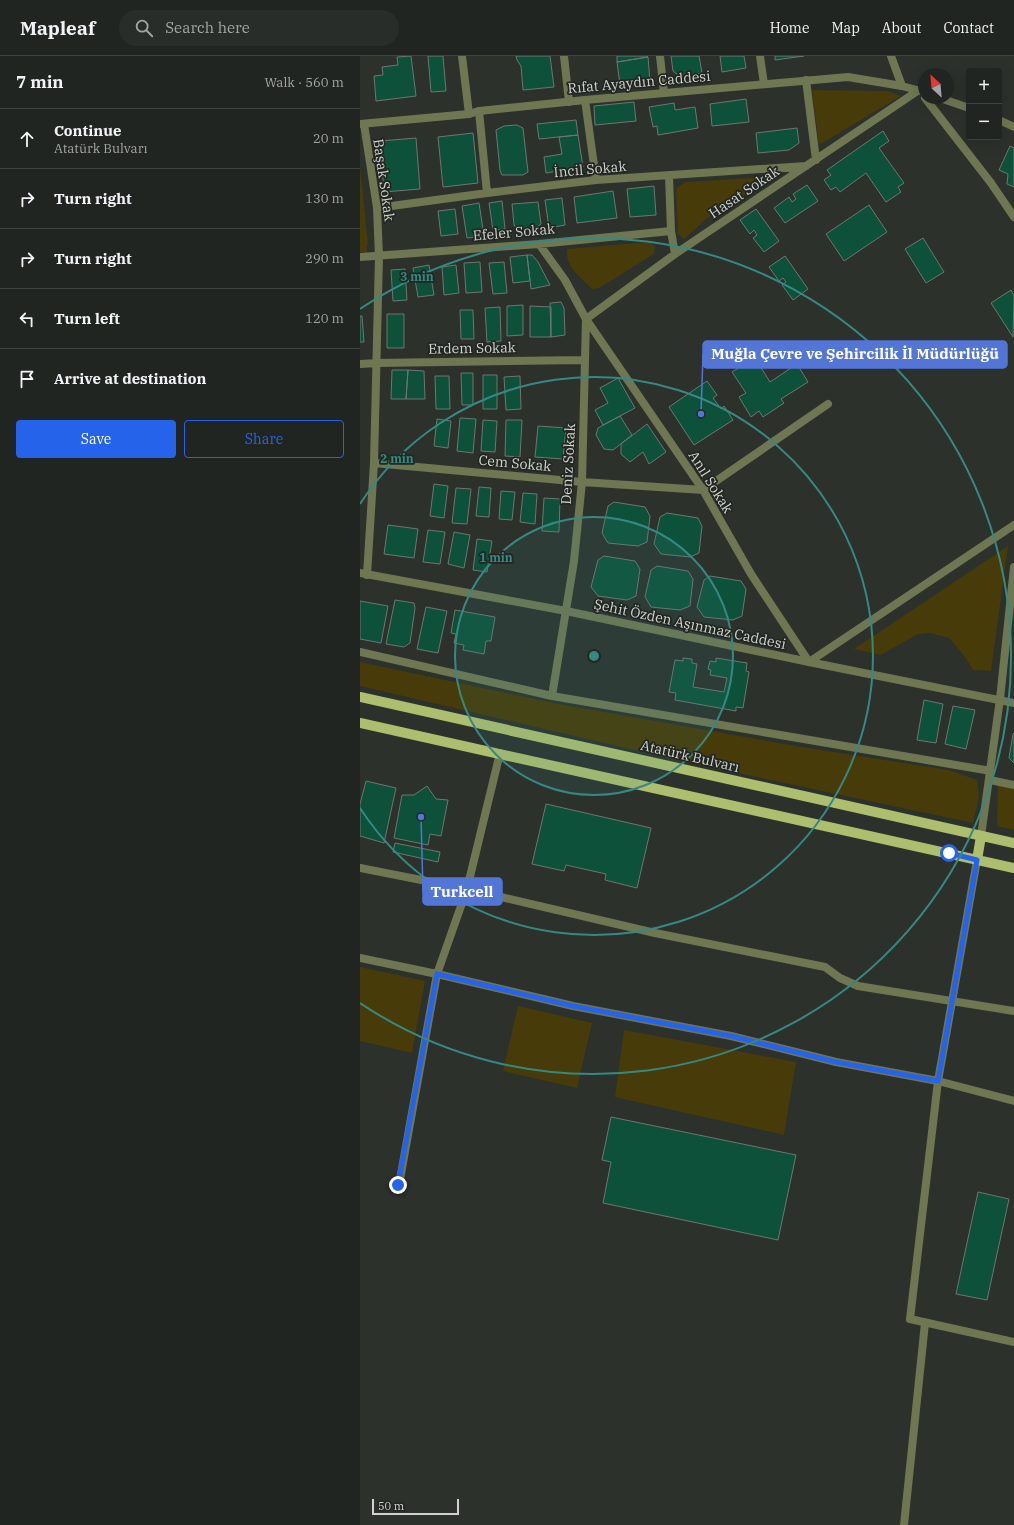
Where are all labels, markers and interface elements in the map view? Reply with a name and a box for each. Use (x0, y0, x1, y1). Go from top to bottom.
search box (119, 10, 399, 46)
text: Mapleaf (20, 16, 95, 40)
icon: search (133, 17, 155, 39)
text: Search here (165, 18, 250, 37)
text: Home (770, 19, 809, 37)
text: Map (831, 19, 860, 37)
text: About (882, 19, 921, 37)
text: Contact (943, 19, 994, 37)
street label: Rıfat Ayaydın Caddesi (567, 67, 711, 97)
north arrow (918, 68, 954, 104)
map controls (966, 68, 1002, 140)
button: + (966, 68, 1002, 104)
text: 7 min (16, 71, 64, 93)
text: Walk · 560 m (265, 74, 344, 91)
button: − (966, 104, 1002, 140)
text: Continue (54, 121, 121, 140)
icon: ahead (16, 128, 38, 150)
text: 20 m (313, 130, 344, 147)
street label: Başak Sokak (369, 138, 399, 223)
text: Atatürk Bulvarı (54, 140, 148, 157)
street label: İncil Sokak (553, 157, 628, 181)
street label: Hasat Sokak (705, 161, 783, 222)
icon: right (16, 188, 38, 210)
text: Turn right (54, 189, 132, 208)
text: 130 m (305, 190, 344, 207)
street label: Efeler Sokak (472, 219, 557, 245)
icon: right (16, 248, 38, 270)
text: Turn right (54, 249, 132, 268)
text: 290 m (305, 250, 344, 267)
text: 3 min (400, 269, 434, 284)
icon: left (16, 308, 38, 330)
text: Turn left (54, 309, 120, 328)
text: 120 m (305, 310, 344, 327)
street label: Erdem Sokak (428, 338, 517, 358)
callout: Muğla Çevre ve Şehircilik İl Müdürlüğü (703, 341, 1007, 368)
text: Muğla Çevre ve Şehircilik İl Müdürlüğü (711, 344, 999, 363)
icon: arrive (16, 368, 38, 390)
text: Arrive at destination (54, 369, 206, 388)
button: Save (16, 420, 176, 458)
button: Share (184, 420, 344, 458)
street label: Deniz Sokak (557, 422, 579, 505)
street label: Anıl Sokak (685, 447, 738, 517)
text: 2 min (380, 451, 414, 466)
street label: Cem Sokak (478, 451, 553, 475)
text: 1 min (479, 550, 513, 565)
street label: Şehit Özden Aşınmaz Caddesi (592, 595, 788, 653)
centre of rings (587, 649, 601, 663)
street label: Atatürk Bulvarı (639, 736, 741, 776)
route start (940, 844, 958, 862)
callout: Turkcell (423, 878, 502, 905)
text: Turkcell (431, 882, 494, 901)
route end (389, 1176, 407, 1194)
scale bar (372, 1497, 459, 1516)
text: 50 m (378, 1499, 404, 1513)

